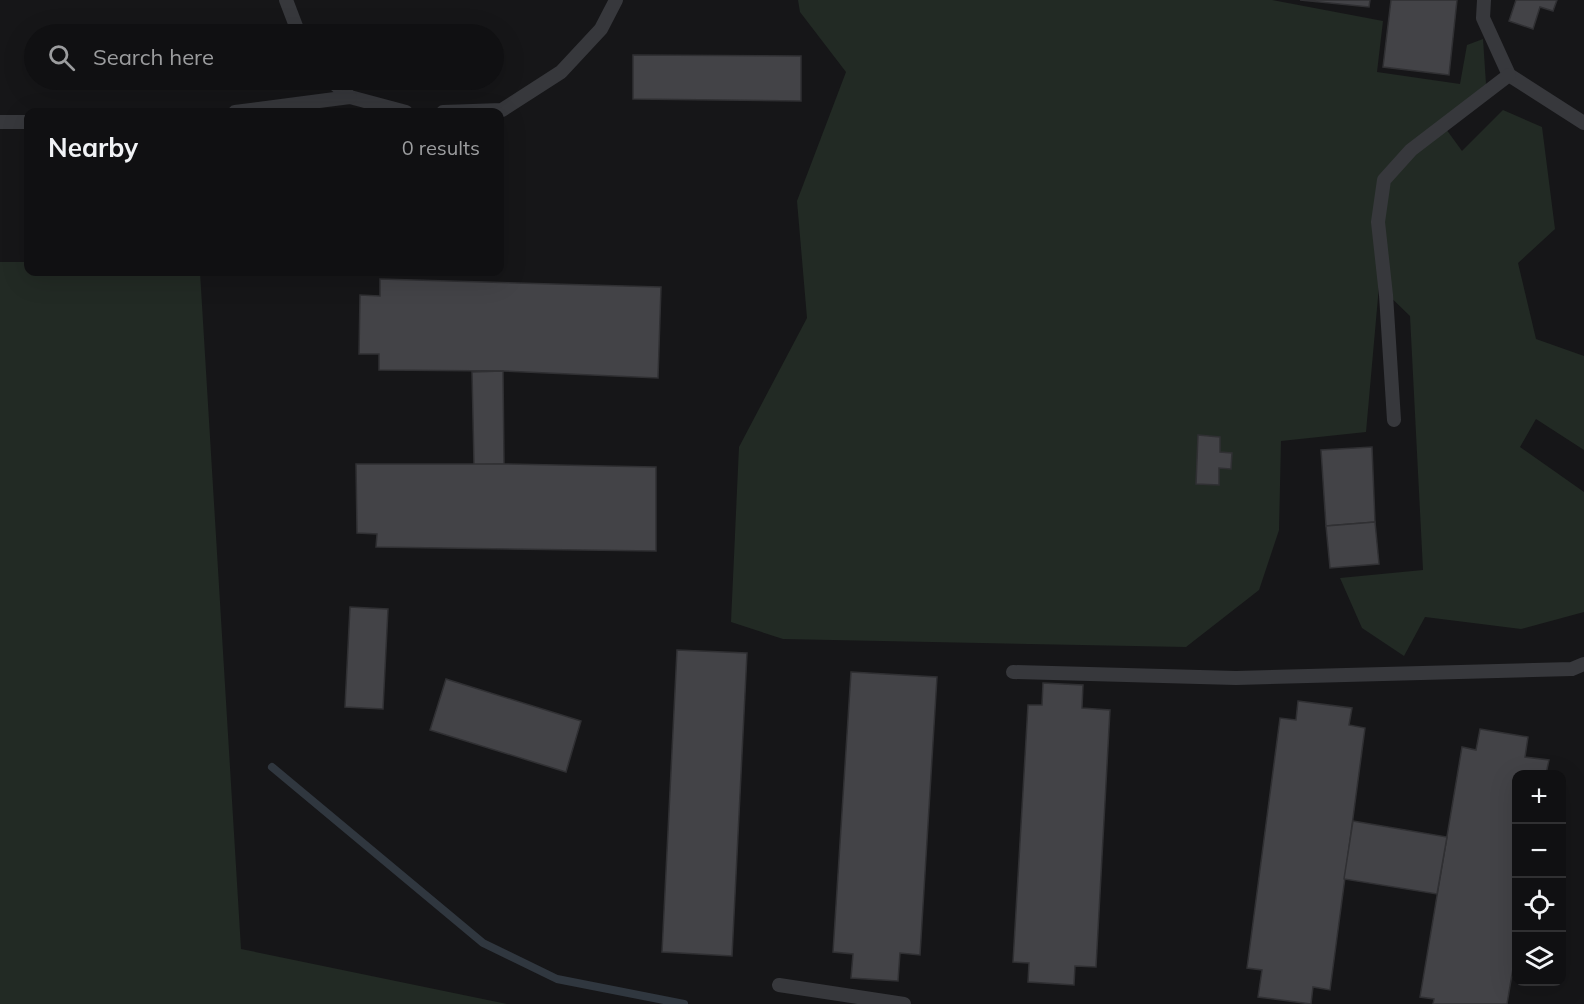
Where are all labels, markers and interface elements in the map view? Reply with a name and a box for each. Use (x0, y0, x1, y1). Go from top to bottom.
search box (24, 24, 504, 90)
icon: search (45, 41, 78, 74)
text: Search here (93, 43, 214, 71)
text: Nearby (48, 131, 138, 164)
text: 0 results (402, 135, 480, 160)
map controls (1512, 770, 1566, 986)
button: + (1512, 770, 1566, 824)
button: − (1512, 824, 1566, 878)
button: locate (1512, 878, 1566, 932)
button: layers (1512, 932, 1566, 986)

